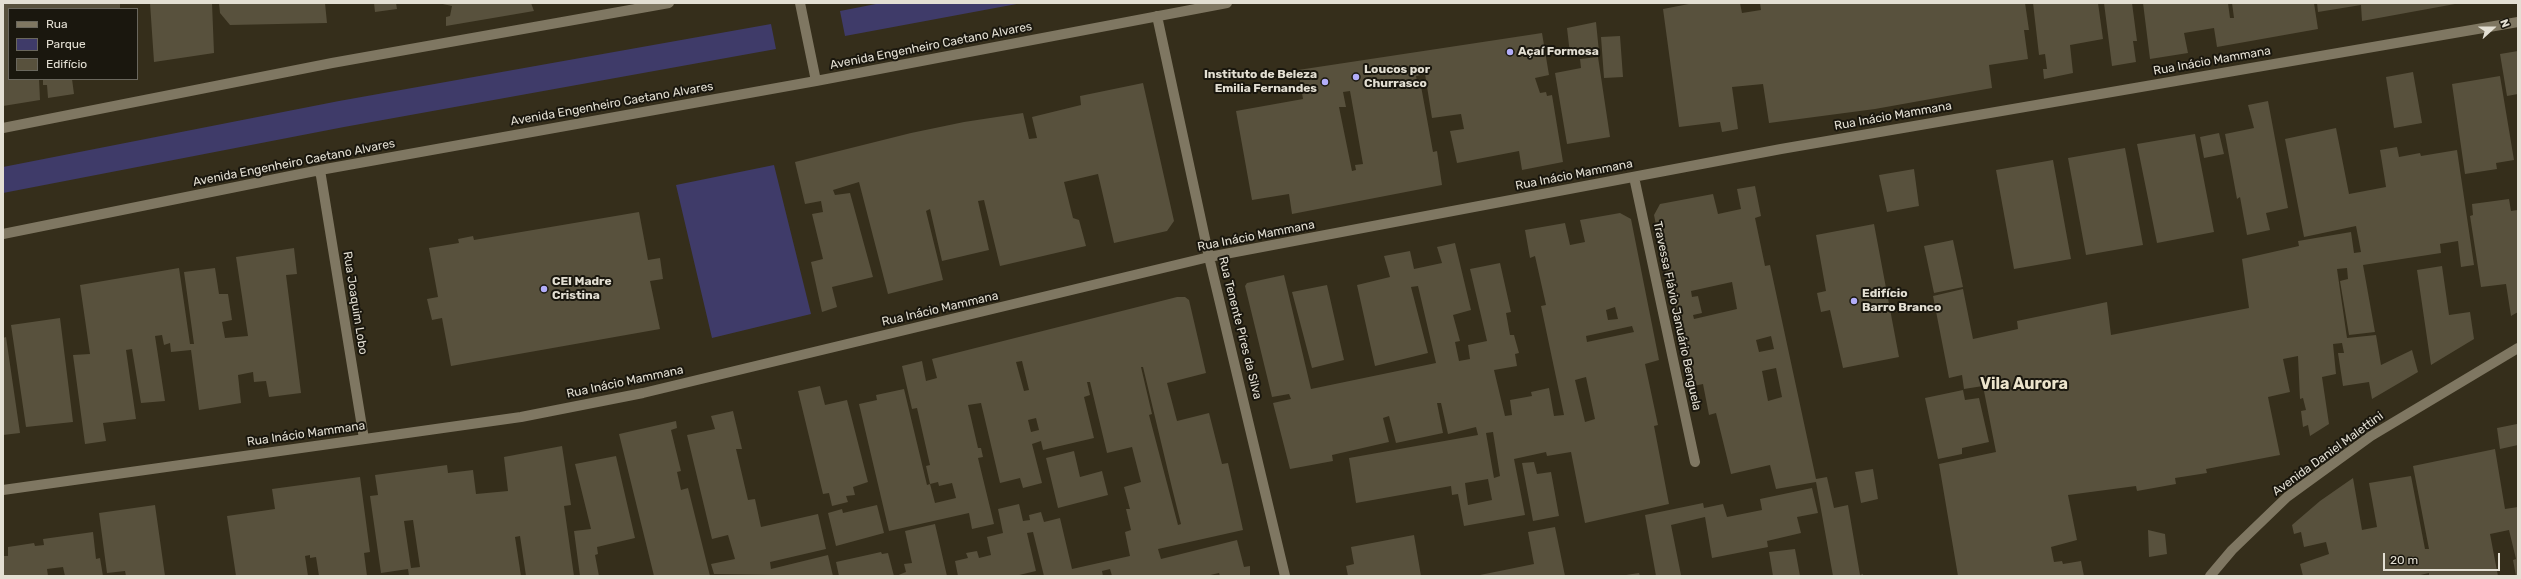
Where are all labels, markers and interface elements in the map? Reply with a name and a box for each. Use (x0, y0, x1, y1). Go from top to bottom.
legend (8, 8, 138, 80)
north arrow (2473, 8, 2513, 48)
text: Rua (46, 17, 68, 31)
text: N (2497, 17, 2512, 30)
street label: Avenida Engenheiro Caetano Alvares (829, 19, 1033, 73)
text: Parque (46, 37, 86, 51)
street label: Rua Inácio Mammana (2152, 44, 2272, 78)
place label: Açaí Formosa (1518, 45, 1599, 59)
marker: Açaí Formosa (1505, 47, 1515, 57)
text: Edifício (46, 57, 87, 71)
place label: Loucos por Churrasco (1364, 63, 1430, 91)
place label: Instituto de Beleza Emilia Fernandes (1204, 68, 1317, 96)
marker: Loucos por Churrasco (1351, 72, 1361, 82)
marker: Instituto de Beleza Emilia Fernandes (1320, 77, 1330, 87)
street label: Avenida Engenheiro Caetano Alvares (510, 79, 714, 129)
street label: Rua Inácio Mammana (1833, 99, 1953, 133)
street label: Avenida Engenheiro Caetano Alvares (192, 136, 396, 190)
street label: Rua Inácio Mammana (1514, 157, 1634, 193)
street label: Rua Inácio Mammana (1196, 218, 1316, 254)
street label: Travessa Flávio Januário Benguela (1650, 220, 1704, 412)
street label: Rua Joaquim Lobo (340, 250, 370, 356)
street label: Rua Tenente Píres da Silva (1215, 255, 1265, 401)
place label: CEI Madre Cristina (552, 275, 612, 303)
marker: CEI Madre Cristina (539, 284, 549, 294)
place label: Edifício Barro Branco (1862, 287, 1941, 315)
street label: Rua Inácio Mammana (880, 289, 1000, 329)
marker: Edifício Barro Branco (1849, 296, 1859, 306)
street label: Rua Inácio Mammana (565, 363, 685, 401)
district label: Vila Aurora (1980, 374, 2068, 394)
street label: Avenida Daniel Malettini (2270, 409, 2386, 499)
street label: Rua Inácio Mammana (246, 419, 366, 449)
scale bar (2385, 545, 2502, 571)
text: 20 m (2390, 553, 2418, 567)

